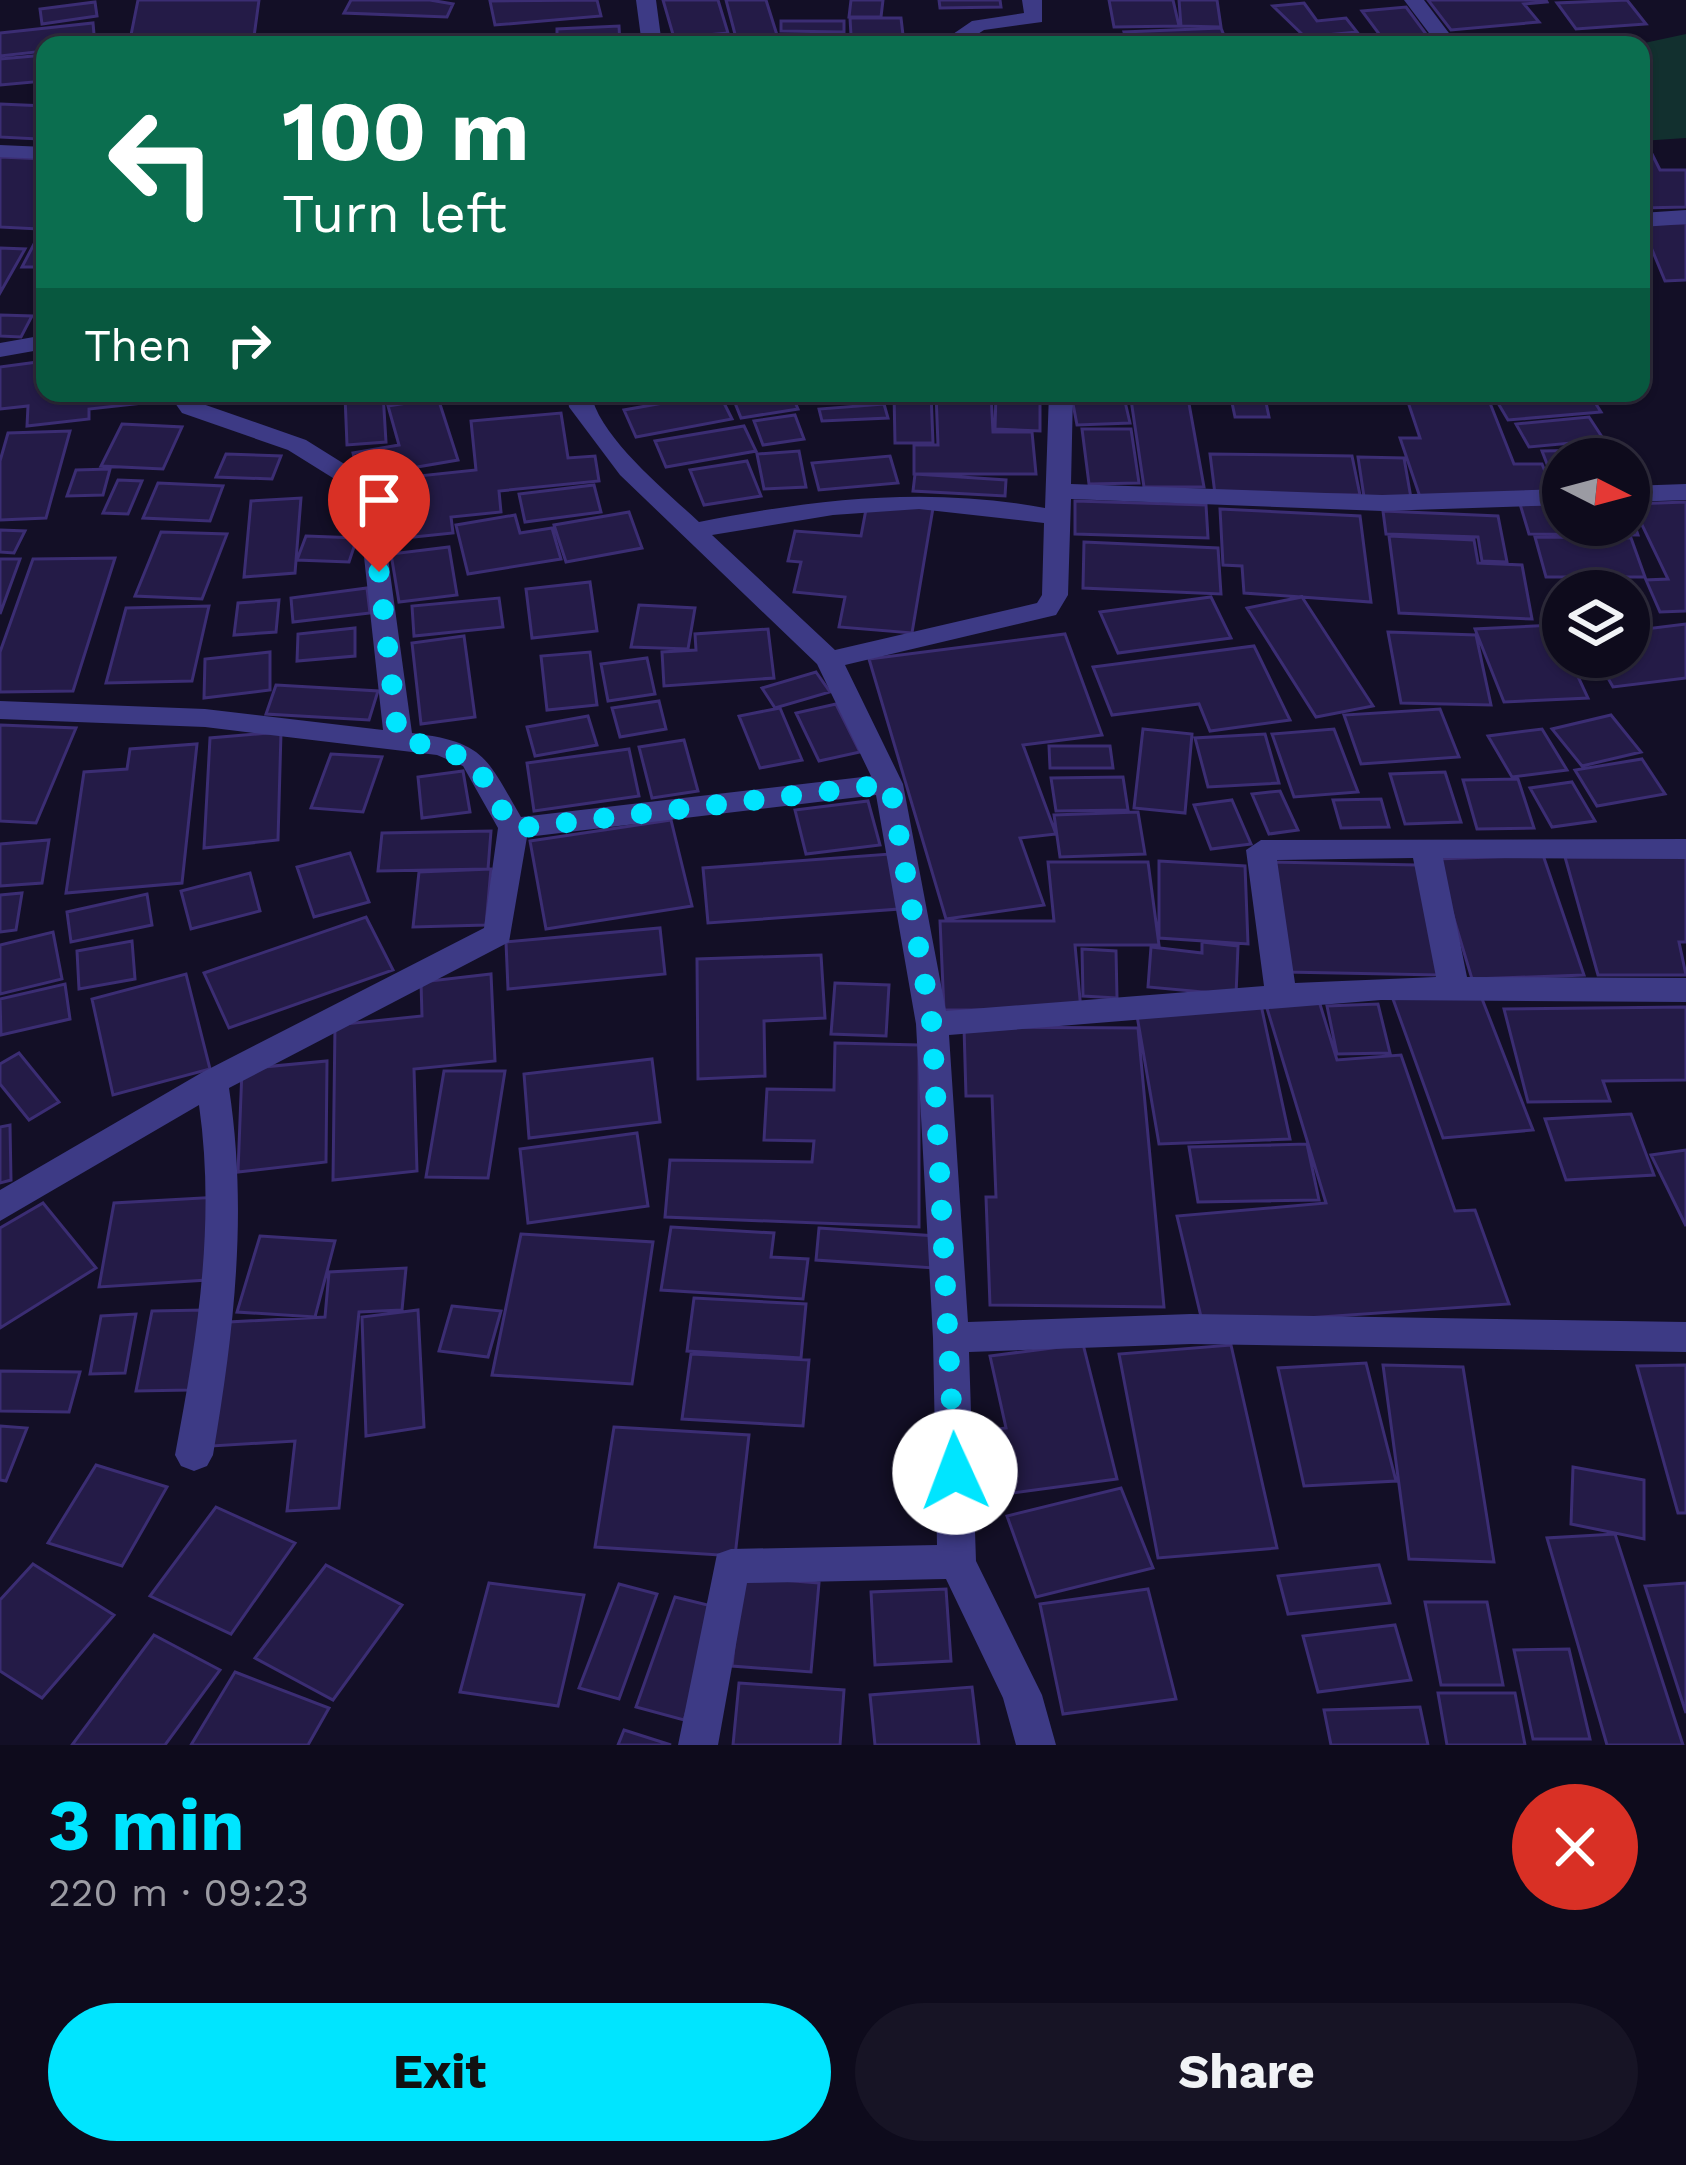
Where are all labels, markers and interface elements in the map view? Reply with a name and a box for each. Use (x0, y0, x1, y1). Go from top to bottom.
text: 100 m (282, 82, 529, 180)
icon: left (84, 84, 240, 240)
text: Turn left (282, 182, 507, 245)
icon: right (216, 312, 282, 378)
text: Then (84, 319, 192, 372)
north arrow (1542, 438, 1650, 546)
map controls (1542, 438, 1650, 678)
pin (328, 449, 430, 572)
icon: arrive (346, 467, 412, 533)
button: layers (1542, 570, 1650, 678)
position arrow (892, 1409, 1018, 1535)
text: 3 min (48, 1783, 245, 1867)
button: close (1512, 1784, 1638, 1910)
text: 220 m · 09:23 (48, 1870, 309, 1915)
button: Exit (48, 2003, 831, 2141)
button: Share (855, 2003, 1638, 2141)

